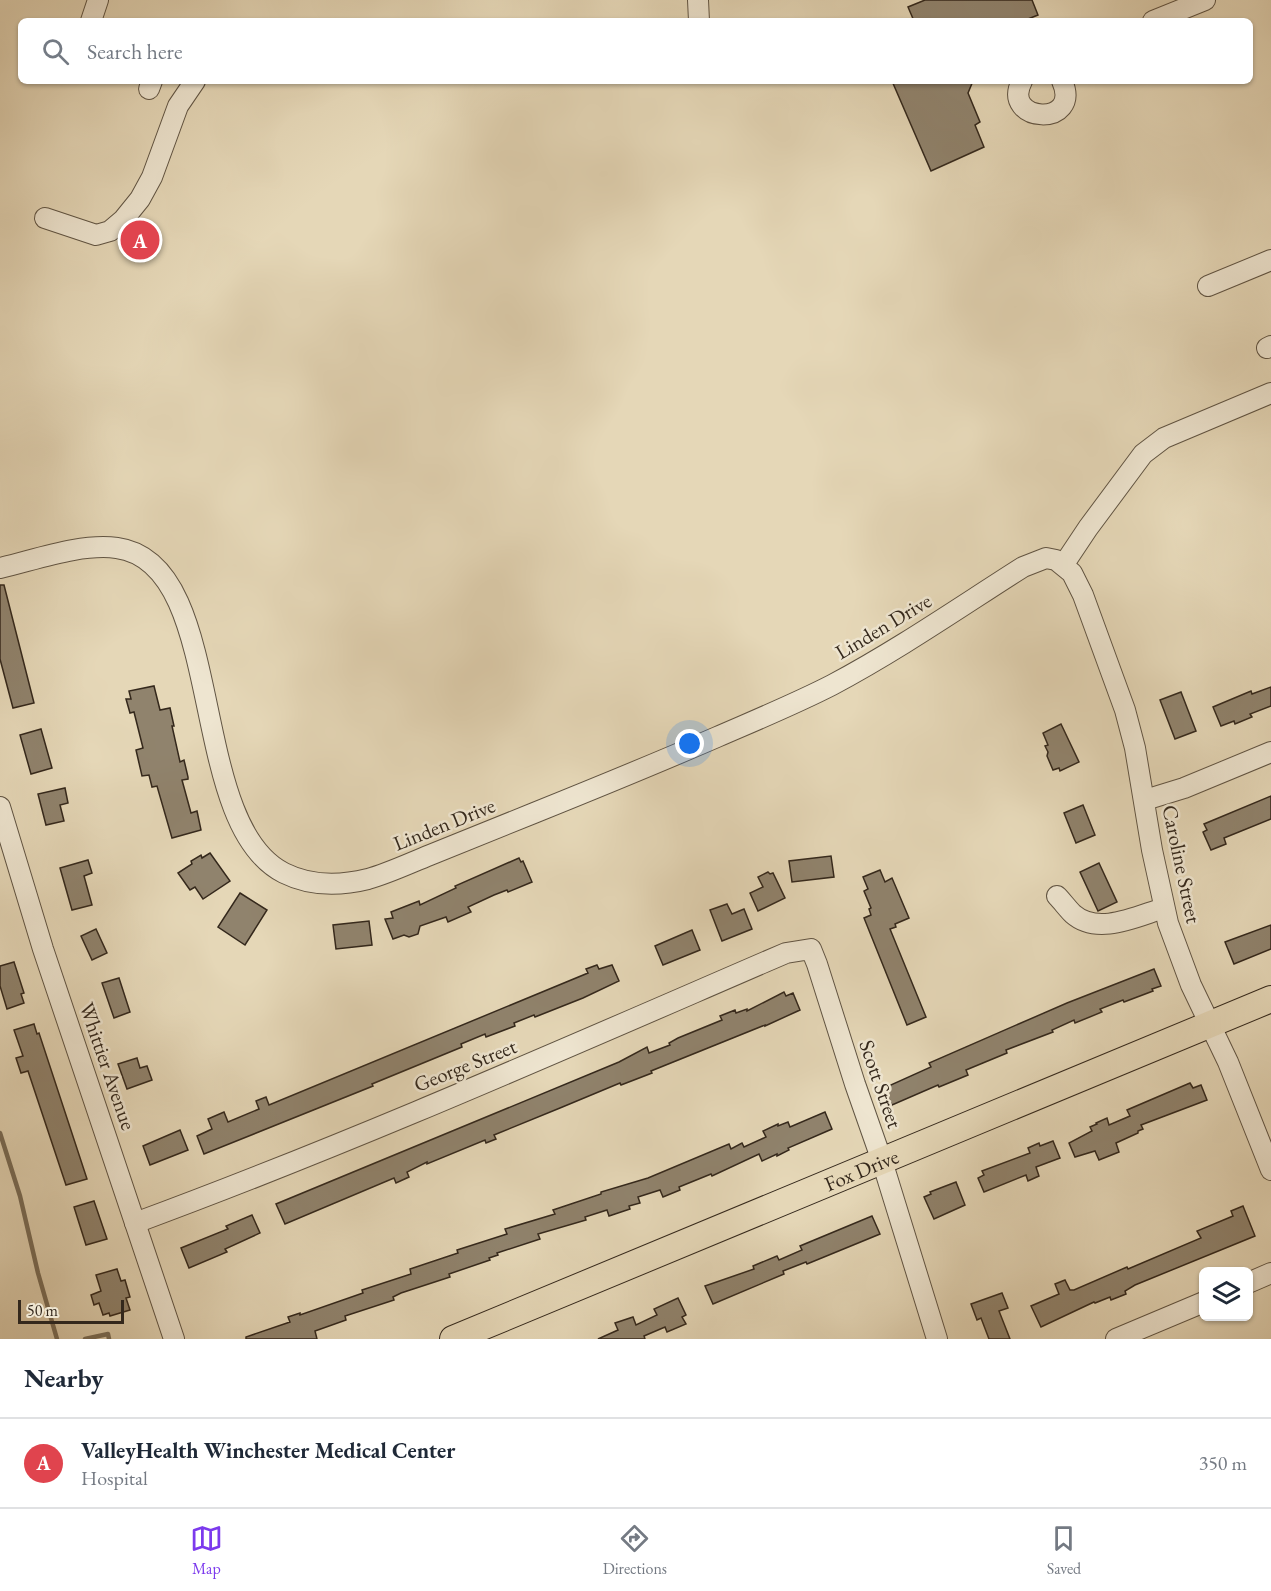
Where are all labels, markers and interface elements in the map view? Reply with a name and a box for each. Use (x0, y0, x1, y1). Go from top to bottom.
search box (18, 18, 1253, 84)
icon: search (39, 35, 72, 68)
text: Search here (87, 37, 182, 66)
pin: A (120, 218, 160, 262)
street label: Linden Drive (830, 587, 936, 665)
your location (675, 729, 704, 758)
street label: Linden Drive (389, 791, 499, 857)
street label: Caroline Street (1156, 802, 1208, 926)
street label: Whittier Avenue (74, 999, 142, 1133)
street label: George Street (410, 1032, 521, 1098)
street label: Scott Street (853, 1036, 909, 1132)
street label: Fox Drive (820, 1142, 902, 1197)
map controls (1199, 1267, 1253, 1321)
button: layers (1199, 1267, 1253, 1321)
scale bar (18, 1297, 124, 1324)
text: 50 m (27, 1300, 58, 1321)
text: Nearby (24, 1361, 104, 1395)
text: ValleyHealth Winchester Medical Center (81, 1436, 455, 1465)
text: A (36, 1450, 51, 1476)
text: 350 m (1199, 1450, 1247, 1476)
text: Hospital (81, 1465, 148, 1491)
tab: Map (190, 1522, 223, 1579)
tab: Directions (603, 1522, 667, 1579)
tab: Saved (1047, 1522, 1081, 1579)

